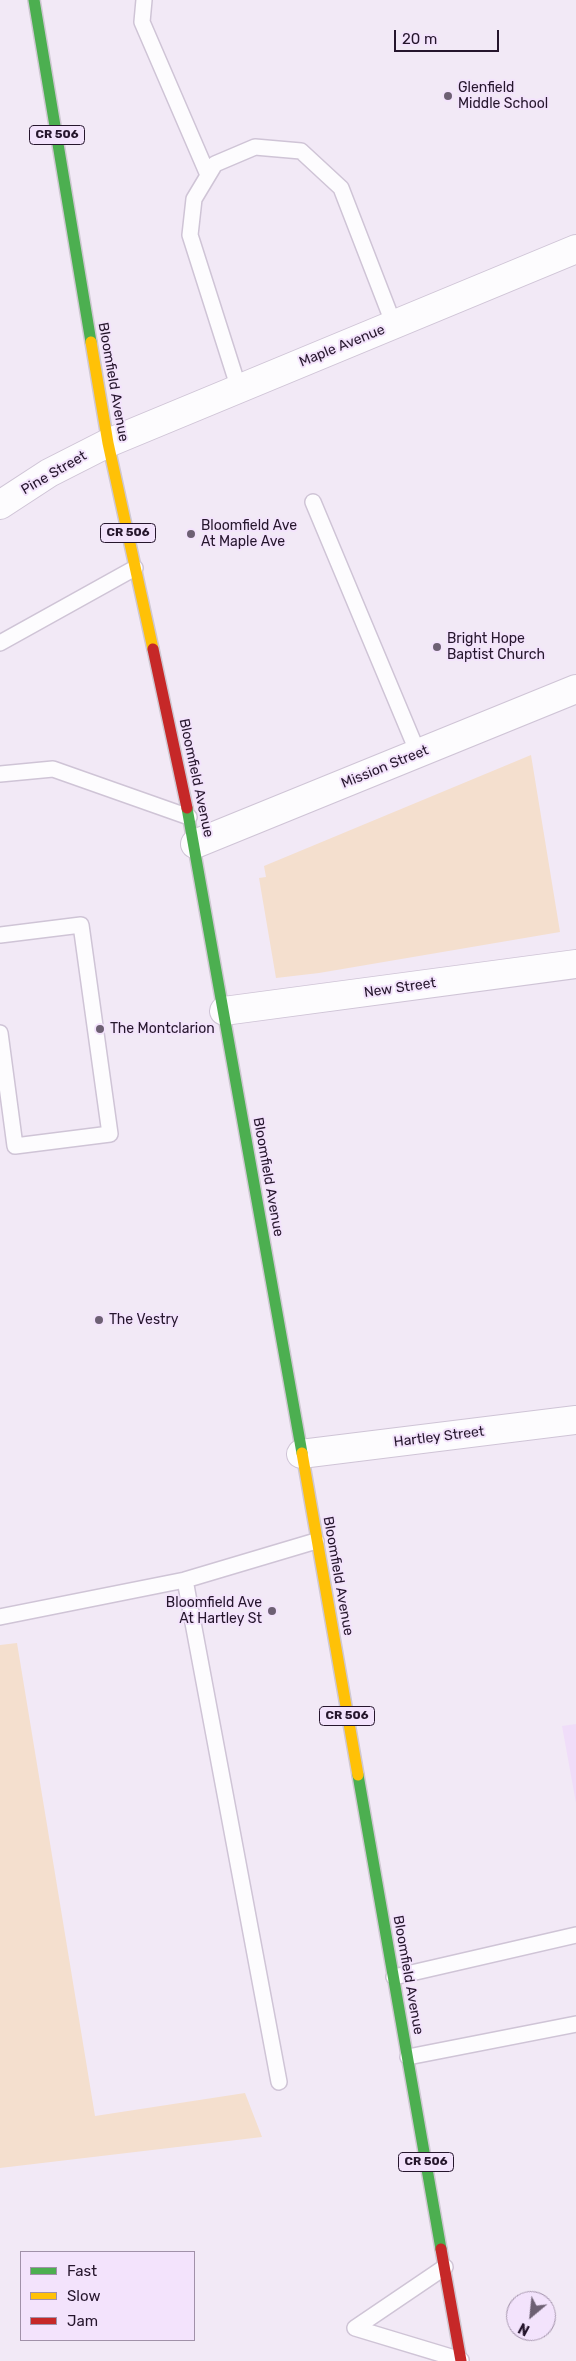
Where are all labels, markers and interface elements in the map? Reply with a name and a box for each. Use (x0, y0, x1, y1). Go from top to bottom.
scale bar (396, 20, 501, 52)
text: 20 m (402, 30, 437, 48)
place label: Glenfield Middle School (458, 80, 548, 112)
marker: Glenfield Middle School (442, 90, 454, 102)
road number: CR 506 (30, 126, 84, 144)
street label: Bloomfield Avenue (94, 321, 132, 443)
street label: Maple Avenue (297, 321, 387, 371)
street label: Pine Street (18, 448, 90, 498)
place label: Bloomfield Ave At Maple Ave (201, 518, 297, 550)
road number: CR 506 (100, 524, 156, 542)
marker: Bloomfield Ave At Maple Ave (185, 528, 197, 540)
place label: Bright Hope Baptist Church (447, 631, 545, 664)
marker: Bright Hope Baptist Church (431, 641, 443, 653)
street label: Bloomfield Avenue (175, 717, 217, 839)
street label: Mission Street (339, 742, 431, 792)
street label: New Street (363, 975, 437, 1001)
place label: The Montclarion (110, 1021, 215, 1037)
marker: The Montclarion (94, 1023, 106, 1035)
street label: Bloomfield Avenue (249, 1116, 287, 1238)
place label: The Vestry (109, 1312, 179, 1328)
marker: The Vestry (93, 1314, 105, 1326)
street label: Hartley Street (393, 1423, 485, 1451)
street label: Bloomfield Avenue (319, 1515, 357, 1637)
place label: Bloomfield Ave At Hartley St (166, 1595, 262, 1628)
marker: Bloomfield Ave At Hartley St (266, 1605, 278, 1617)
road number: CR 506 (320, 1706, 374, 1725)
street label: Bloomfield Avenue (389, 1914, 427, 2036)
road number: CR 506 (398, 2152, 454, 2172)
legend (20, 2251, 195, 2341)
text: Fast (67, 2262, 97, 2280)
text: Slow (67, 2287, 100, 2305)
north arrow (506, 2291, 556, 2341)
text: Jam (67, 2312, 98, 2330)
text: N (516, 2319, 533, 2339)

